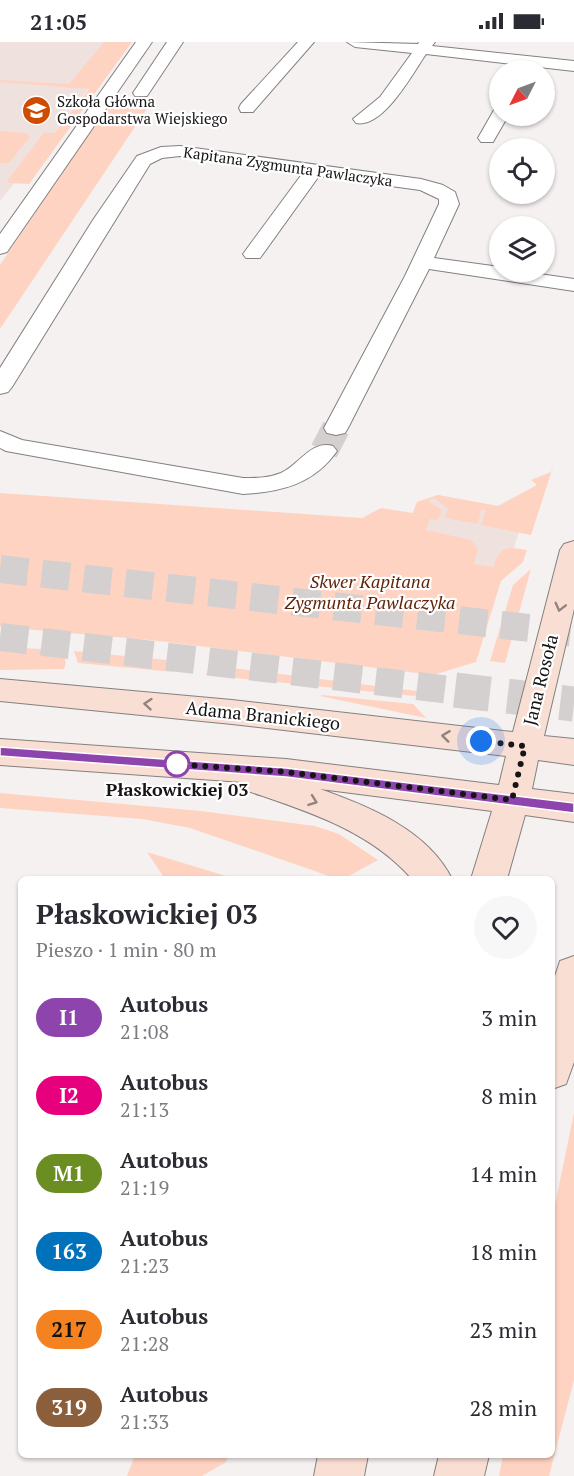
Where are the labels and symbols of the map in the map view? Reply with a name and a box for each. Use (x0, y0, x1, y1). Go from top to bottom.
north arrow (489, 60, 555, 126)
place label: Szkoła Główna Gospodarstwa Wiejskiego (57, 91, 228, 128)
school or university icon: Szkoła Główna Gospodarstwa Wiejskiego (20, 95, 52, 127)
street label: Kapitana Zygmunta Pawlaczyka (182, 141, 394, 191)
park label: Skwer Kapitana Zygmunta Pawlaczyka (285, 569, 455, 614)
one-way arrow (554, 602, 567, 612)
street label: Jana Rosoła (517, 632, 563, 728)
street label: Adama Branickiego (185, 695, 342, 735)
one-way arrow (143, 697, 152, 710)
your location (466, 726, 496, 756)
one-way arrow (441, 731, 451, 743)
marker: Płaskowickiej 03 (164, 751, 190, 777)
place label: Płaskowickiej 03 (106, 777, 248, 801)
one-way arrow (307, 794, 318, 807)

